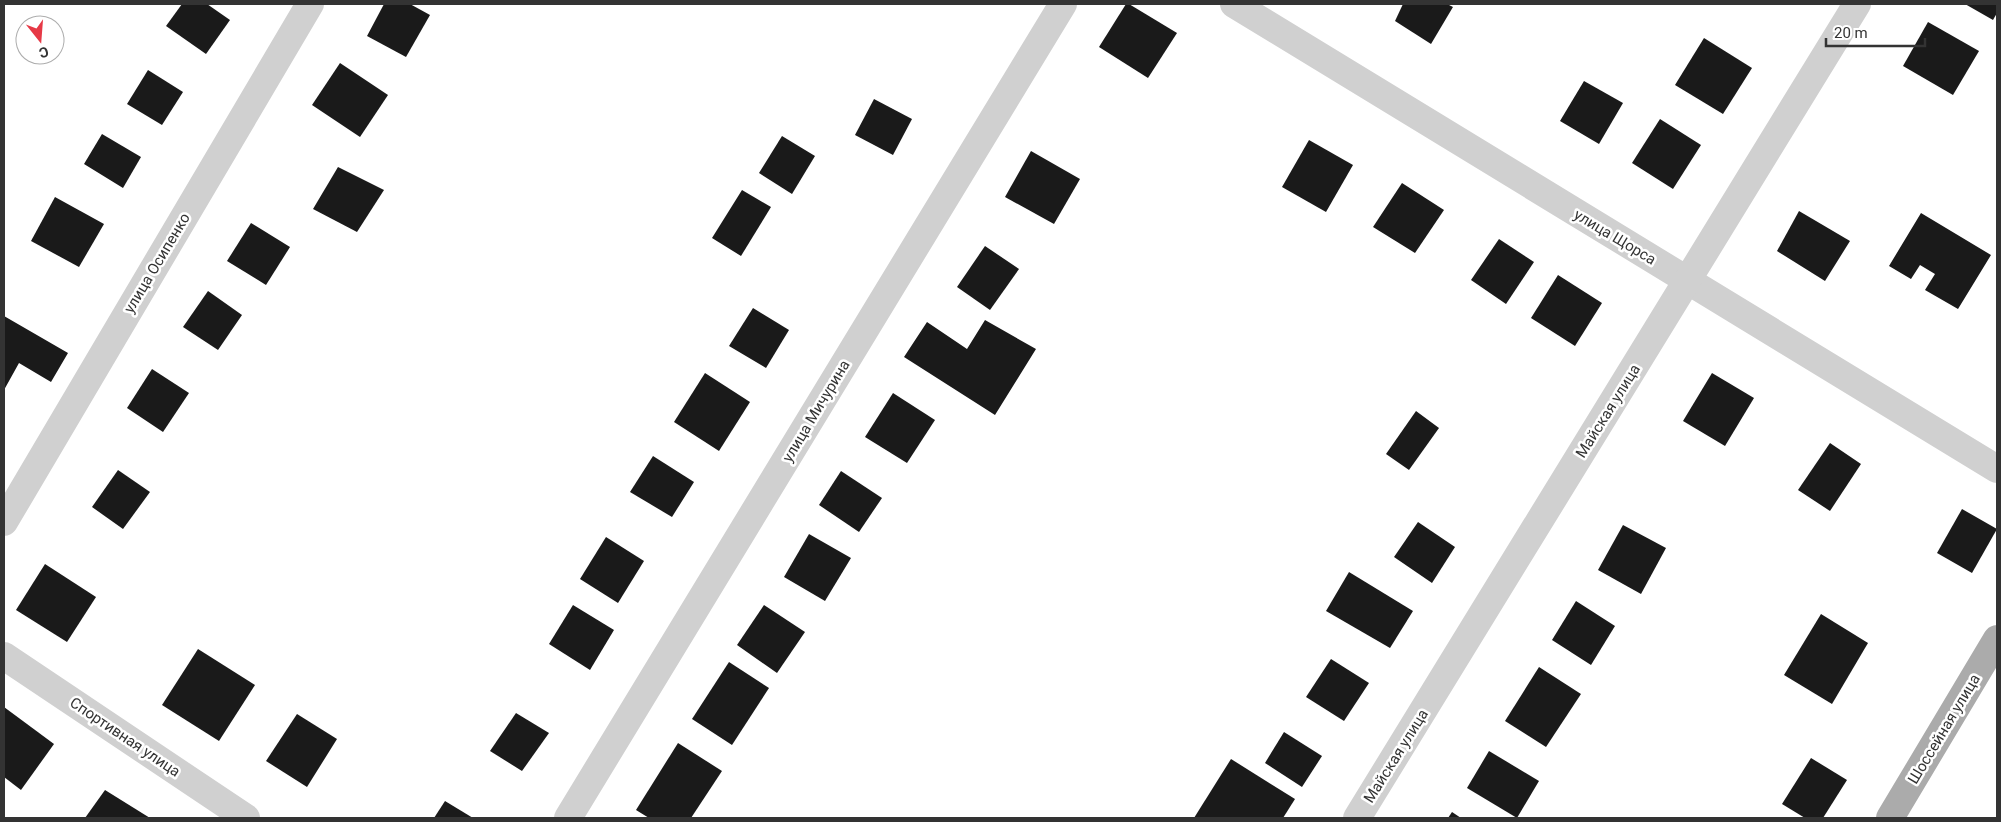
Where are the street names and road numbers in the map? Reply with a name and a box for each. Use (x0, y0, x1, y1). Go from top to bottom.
street label: улица Щорса (1571, 205, 1659, 269)
street label: улица Осипенко (120, 210, 194, 316)
street label: улица Мичурина (778, 357, 854, 465)
street label: Майская улица (1572, 361, 1644, 461)
street label: Шоссейная улица (1904, 671, 1984, 787)
street label: Спортивная улица (66, 693, 184, 781)
street label: Майская улица (1360, 706, 1432, 806)

